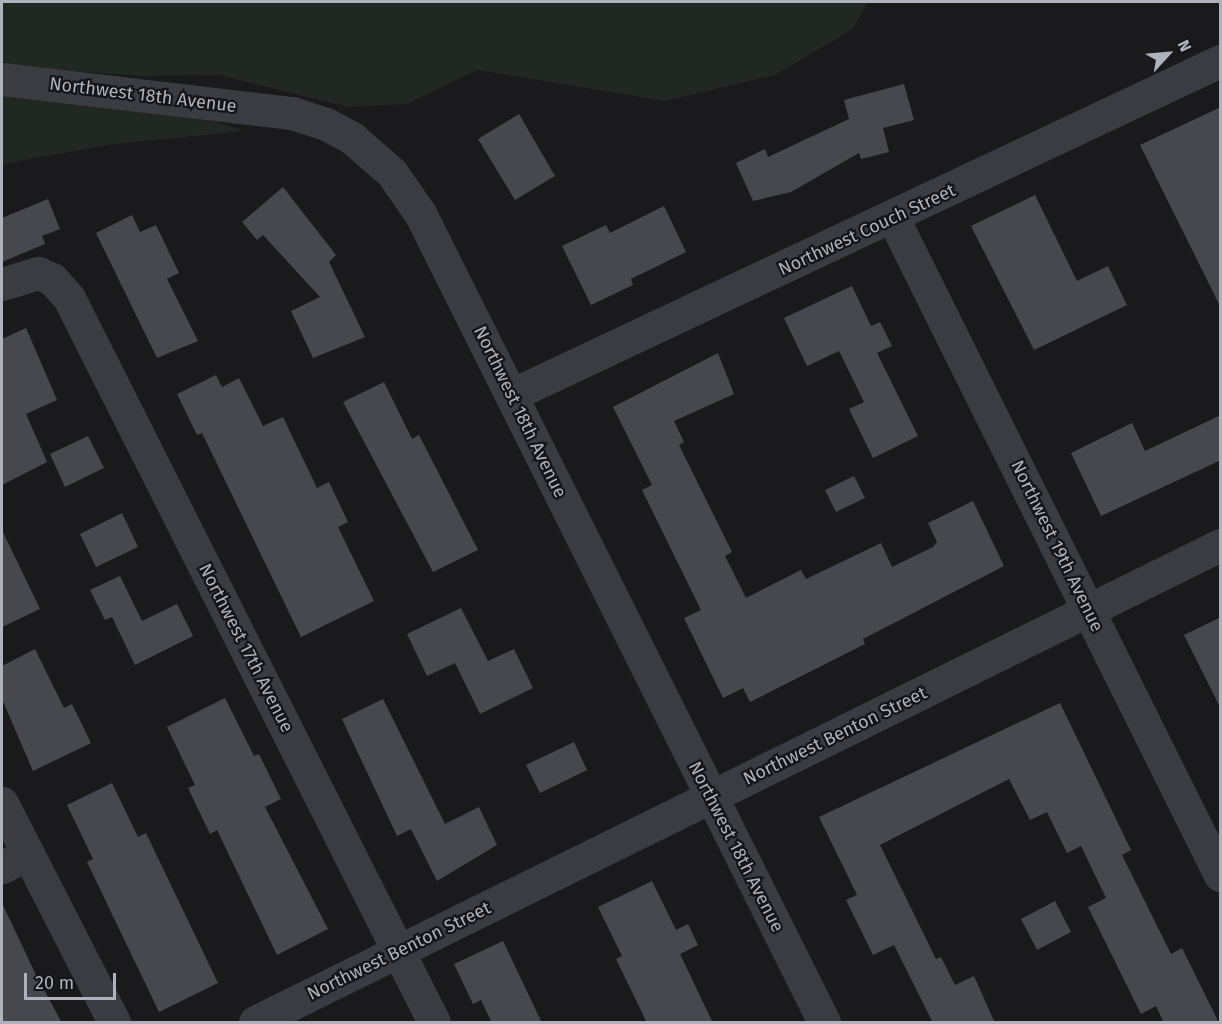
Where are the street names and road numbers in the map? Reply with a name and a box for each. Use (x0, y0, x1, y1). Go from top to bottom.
street label: Northwest 18th Avenue (48, 73, 238, 117)
street label: Northwest Couch Street (775, 180, 959, 280)
street label: Northwest 18th Avenue (469, 323, 571, 501)
street label: Northwest 19th Avenue (1006, 457, 1108, 635)
street label: Northwest 17th Avenue (194, 560, 298, 736)
street label: Northwest Benton Street (740, 682, 930, 790)
street label: Northwest 18th Avenue (684, 758, 788, 936)
street label: Northwest Benton Street (304, 897, 494, 1005)

